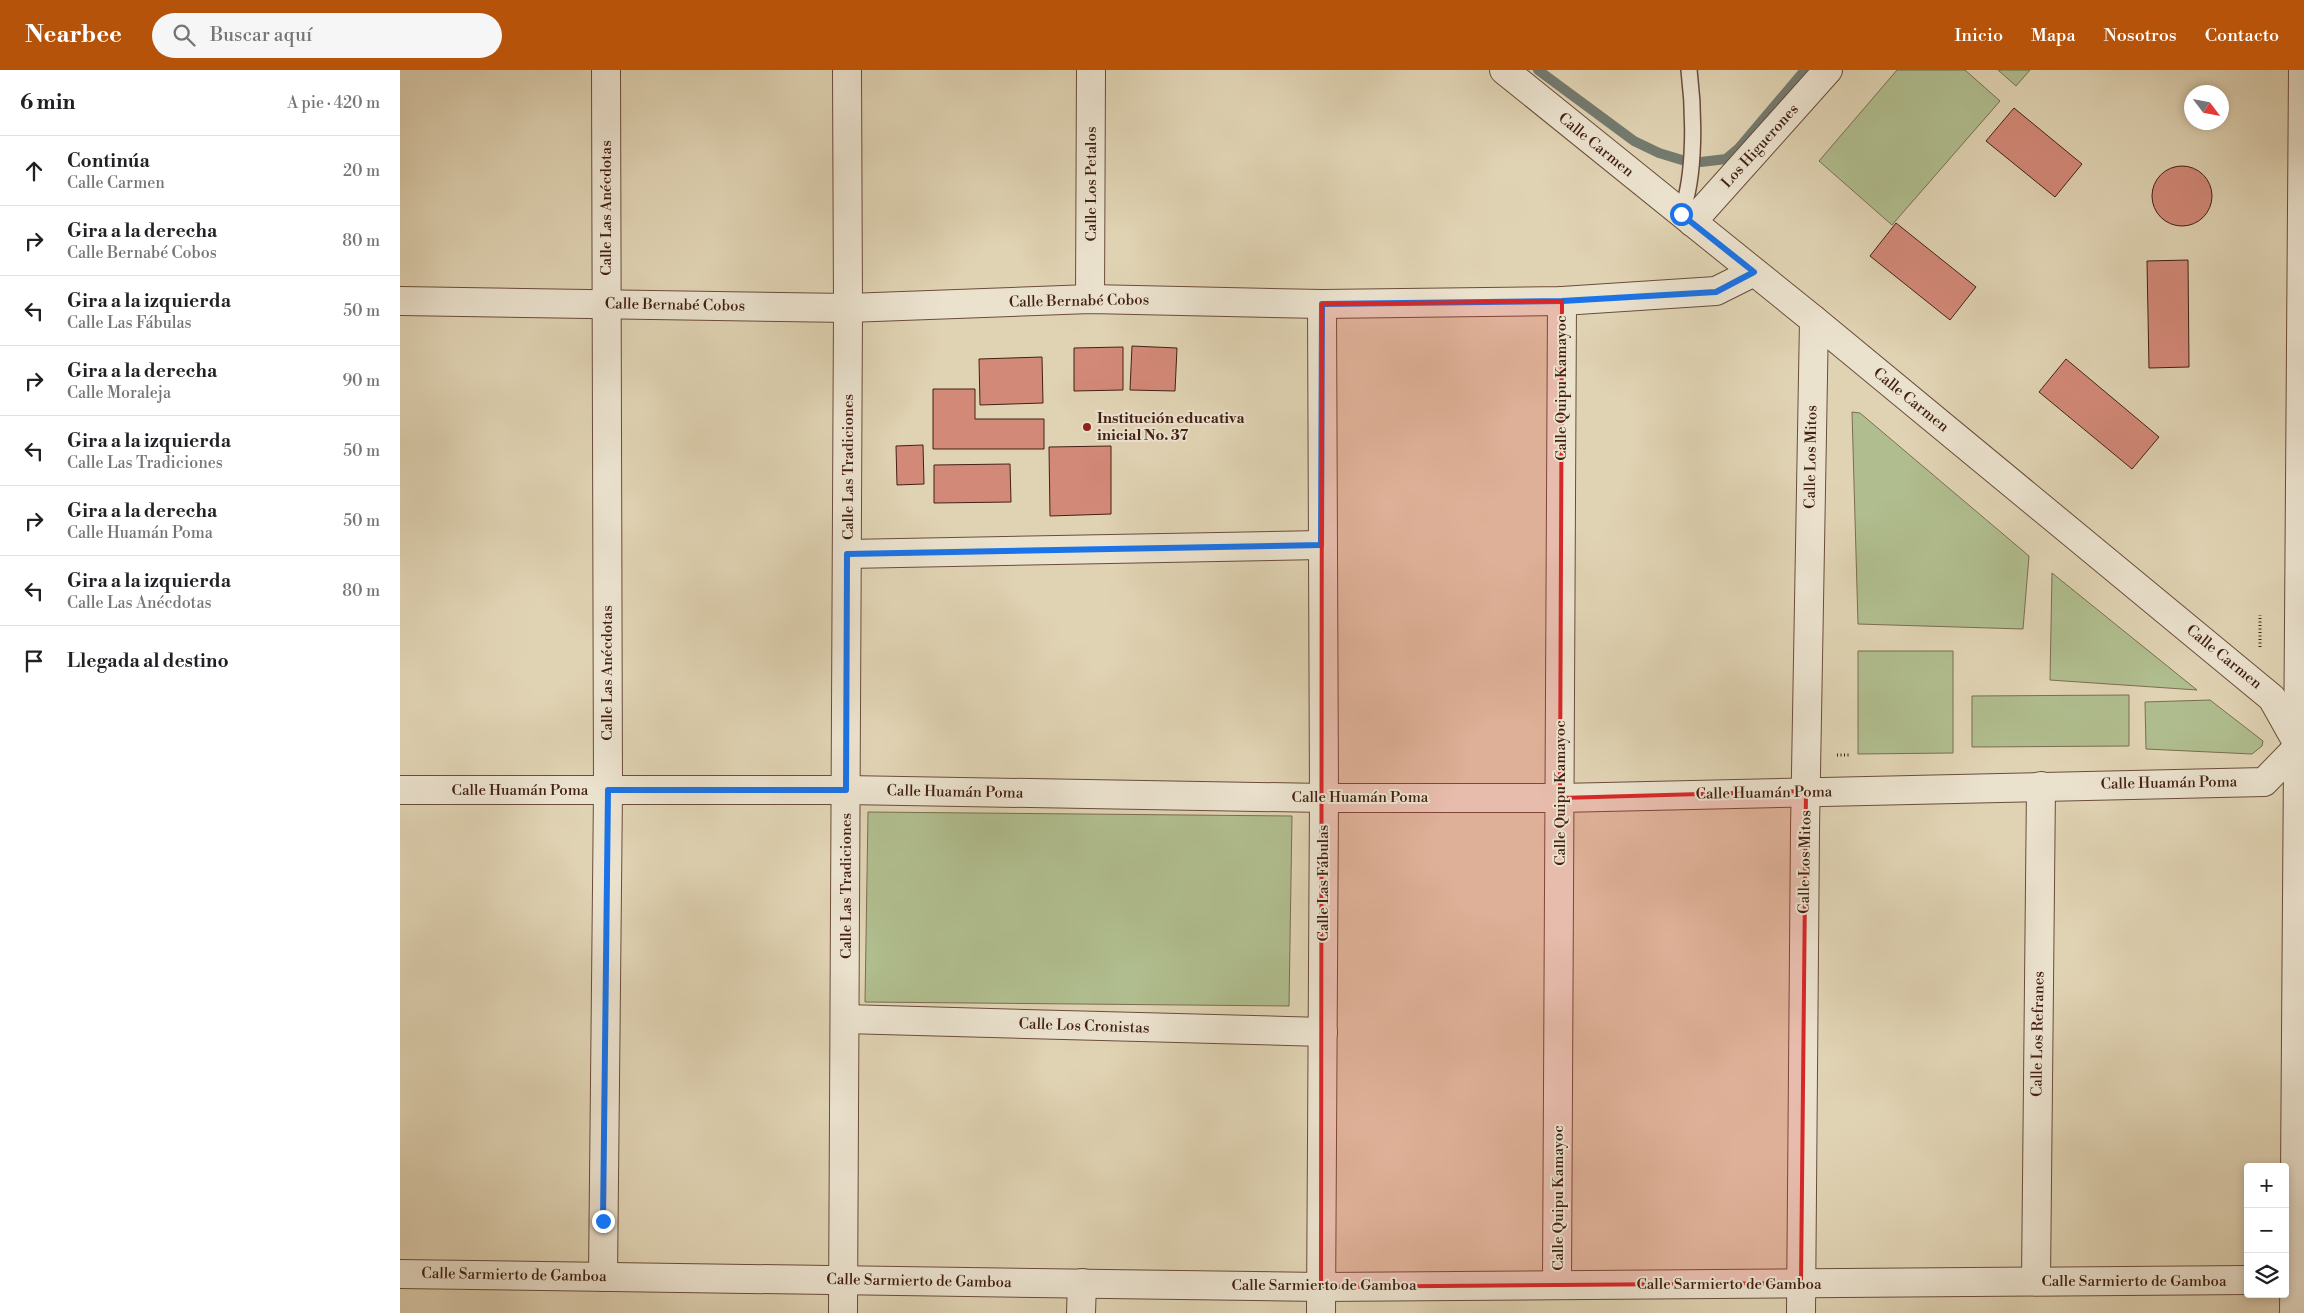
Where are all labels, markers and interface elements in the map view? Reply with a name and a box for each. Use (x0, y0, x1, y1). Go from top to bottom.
search box (152, 13, 502, 58)
text: Nearbee (25, 20, 122, 50)
icon: search (170, 21, 198, 49)
text: Buscar aquí (210, 23, 312, 47)
text: Inicio (1954, 24, 2003, 47)
text: Mapa (2031, 24, 2076, 47)
text: Nosotros (2104, 24, 2177, 47)
text: Contacto (2205, 24, 2279, 47)
north arrow (2184, 85, 2229, 130)
text: 6 min (20, 90, 75, 116)
text: A pie · 420 m (287, 93, 380, 113)
street label: Los Higuerones (1717, 100, 1803, 192)
street label: Calle Carmen (1554, 109, 1638, 181)
street label: Calle Los Petalos (1082, 127, 1101, 241)
street label: Calle Las Anécdotas (597, 140, 616, 276)
text: Continúa (67, 149, 150, 173)
icon: ahead (20, 157, 48, 185)
text: 20 m (343, 161, 380, 181)
text: Calle Carmen (67, 173, 165, 193)
route start (1670, 203, 1693, 226)
text: Gira a la derecha (67, 219, 217, 243)
icon: right (20, 227, 48, 255)
text: 80 m (342, 231, 380, 251)
text: Calle Bernabé Cobos (67, 243, 217, 263)
text: Gira a la izquierda (67, 289, 231, 313)
street label: Calle Bernabé Cobos (1009, 290, 1149, 312)
street label: Calle Bernabé Cobos (605, 294, 745, 316)
icon: left (20, 297, 48, 325)
text: 50 m (343, 301, 380, 321)
text: Calle Las Fábulas (67, 313, 192, 333)
street label: Calle Quipu Kamayoc (1552, 315, 1571, 461)
text: Gira a la derecha (67, 359, 217, 383)
street label: Calle Carmen (1869, 364, 1953, 436)
icon: right (20, 367, 48, 395)
text: 90 m (342, 371, 380, 391)
text: Calle Moraleja (67, 383, 171, 403)
street label: Calle Las Tradiciones (839, 394, 858, 540)
street label: Calle Los Mitos (1801, 405, 1821, 509)
place label: Institución educativa inicial No. 37 (1097, 409, 1245, 445)
marker: Institución educativa inicial No. 37 (1081, 421, 1093, 433)
text: Gira a la izquierda (67, 429, 231, 453)
icon: left (20, 437, 48, 465)
text: 50 m (343, 441, 380, 461)
text: Calle Las Tradiciones (67, 453, 223, 473)
text: Gira a la derecha (67, 499, 217, 523)
icon: right (20, 507, 48, 535)
text: 50 m (343, 511, 380, 531)
text: Calle Huamán Poma (67, 523, 213, 543)
text: Gira a la izquierda (67, 569, 231, 593)
icon: left (20, 577, 48, 605)
text: 80 m (342, 581, 380, 601)
text: Calle Las Anécdotas (67, 593, 212, 613)
street label: Calle Las Anécdotas (598, 605, 617, 741)
street label: Calle Carmen (2182, 621, 2266, 693)
icon: arrive (20, 647, 48, 675)
text: Llegada al destino (67, 649, 229, 673)
street label: Calle Quipu Kamayoc (1551, 720, 1570, 866)
street label: Calle Huamán Poma (2100, 772, 2238, 794)
street label: Calle Huamán Poma (452, 781, 589, 800)
street label: Calle Huamán Poma (886, 781, 1024, 803)
street label: Calle Huamán Poma (1695, 782, 1833, 804)
street label: Calle Huamán Poma (1292, 788, 1429, 807)
street label: Calle Los Mitos (1795, 810, 1815, 914)
street label: Calle Las Tradiciones (837, 813, 856, 959)
street label: Calle Las Fábulas (1314, 825, 1333, 941)
street label: Calle Los Refranes (2027, 971, 2049, 1097)
street label: Calle Los Cronistas (1018, 1014, 1150, 1038)
street label: Calle Quipu Kamayoc (1549, 1125, 1568, 1271)
map controls (2244, 1163, 2289, 1298)
button: + (2244, 1163, 2289, 1208)
button: − (2244, 1208, 2289, 1253)
route end (592, 1210, 615, 1233)
button: layers (2244, 1253, 2289, 1298)
street label: Calle Sarmierto de Gamboa (421, 1264, 607, 1286)
street label: Calle Sarmierto de Gamboa (826, 1270, 1012, 1292)
street label: Calle Sarmierto de Gamboa (2041, 1272, 2227, 1291)
street label: Calle Sarmierto de Gamboa (1636, 1275, 1822, 1294)
street label: Calle Sarmierto de Gamboa (1231, 1276, 1417, 1295)

